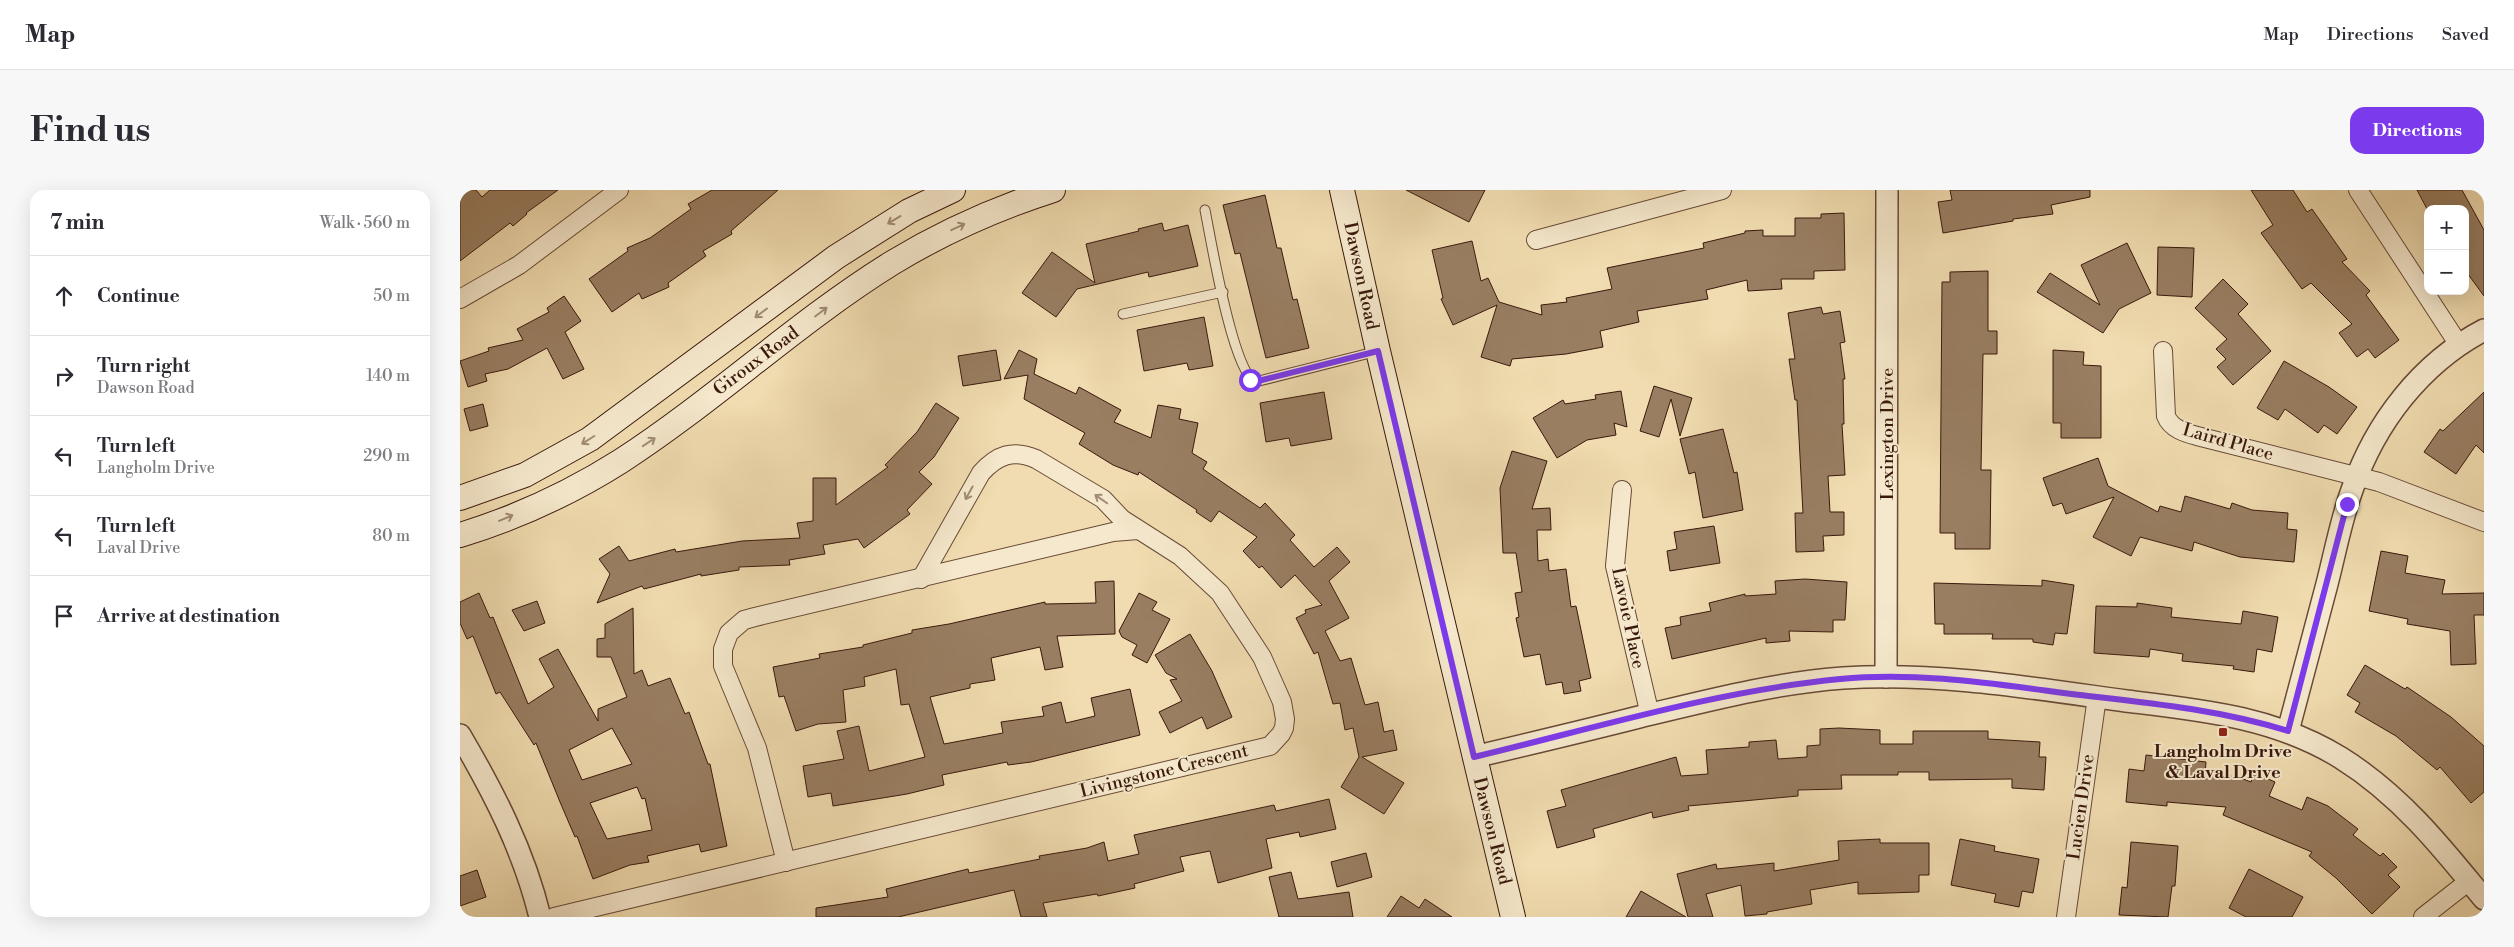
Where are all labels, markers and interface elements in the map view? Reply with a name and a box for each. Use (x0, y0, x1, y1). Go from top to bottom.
text: Map (25, 20, 75, 50)
text: Map (2263, 23, 2299, 46)
text: Directions (2327, 23, 2414, 46)
text: Saved (2442, 23, 2489, 46)
button: Directions (2350, 107, 2484, 154)
text: Find us (30, 109, 150, 152)
map controls (2424, 205, 2469, 295)
button: + (2424, 205, 2469, 250)
text: 7 min (50, 210, 104, 236)
text: Walk · 560 m (320, 213, 410, 233)
one-way arrow (887, 216, 902, 225)
street label: Dawson Road (1338, 220, 1384, 333)
one-way arrow (950, 221, 965, 231)
button: − (2424, 250, 2469, 295)
icon: ahead (50, 282, 78, 310)
text: Continue (97, 284, 180, 308)
text: 50 m (373, 286, 410, 306)
one-way arrow (814, 307, 827, 318)
one-way arrow (754, 308, 768, 318)
street label: Giroux Road (708, 321, 804, 401)
text: Turn right (97, 354, 190, 378)
icon: right (50, 362, 78, 390)
text: 140 m (366, 366, 410, 386)
street label: Lexington Drive (1876, 368, 1899, 500)
route start (1239, 369, 1262, 392)
text: Dawson Road (97, 378, 195, 398)
street label: Laird Place (2180, 418, 2276, 466)
text: Turn left (97, 434, 176, 458)
one-way arrow (581, 436, 595, 446)
one-way arrow (642, 437, 656, 447)
icon: left (50, 442, 78, 470)
text: 290 m (363, 446, 410, 466)
text: Langholm Drive (97, 458, 215, 478)
one-way arrow (964, 485, 973, 500)
route end (2336, 493, 2359, 516)
one-way arrow (1094, 494, 1108, 504)
one-way arrow (498, 513, 513, 523)
text: Turn left (97, 514, 176, 538)
icon: left (50, 522, 78, 550)
text: 80 m (372, 526, 410, 546)
text: Laval Drive (97, 538, 180, 558)
street label: Lavoie Place (1606, 565, 1650, 671)
icon: arrive (50, 602, 78, 630)
text: Arrive at destination (97, 604, 280, 628)
marker: Langholm Drive & Laval Drive (2217, 726, 2229, 738)
street label: Livingstone Crescent (1077, 739, 1251, 803)
place label: Langholm Drive & Laval Drive (2154, 740, 2292, 784)
street label: Lucien Drive (2062, 753, 2100, 861)
street label: Dawson Road (1468, 775, 1517, 888)

